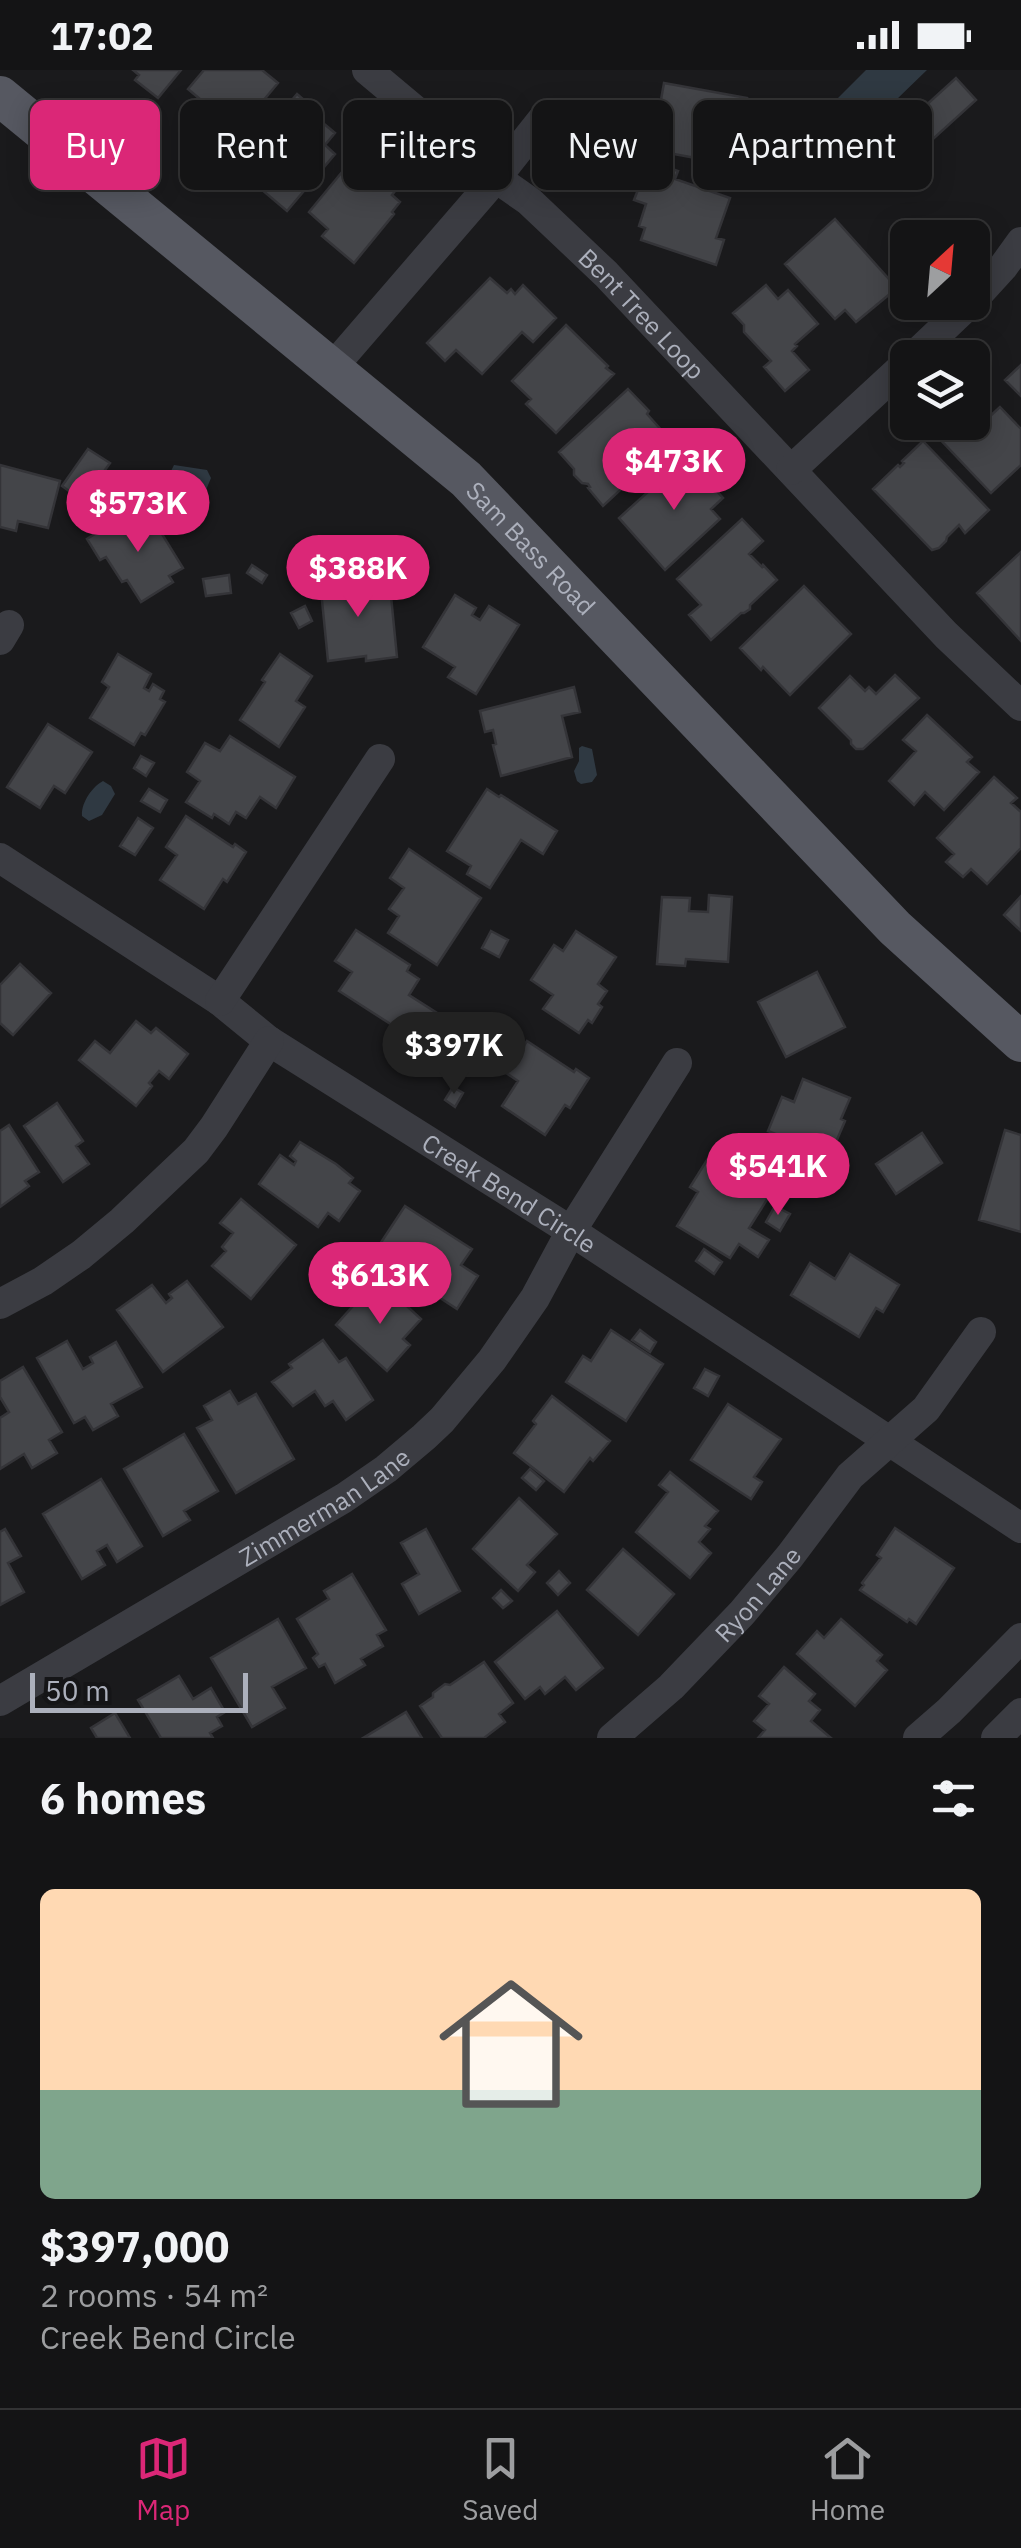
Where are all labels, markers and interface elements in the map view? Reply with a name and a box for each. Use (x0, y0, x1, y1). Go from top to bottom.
text: 17:02 (50, 11, 154, 60)
chip: Buy (30, 100, 160, 190)
chip: Rent (180, 100, 323, 190)
chip: Filters (343, 100, 512, 190)
chip: New (532, 100, 673, 190)
chip: Apartment (693, 100, 932, 190)
north arrow (890, 220, 990, 320)
map controls (890, 220, 990, 440)
street label: Bent Tree Loop (572, 241, 713, 386)
button: layers (890, 340, 990, 440)
pin: $473K (604, 428, 744, 513)
text: $473K (624, 439, 724, 481)
pin: $573K (68, 470, 208, 555)
street label: Sam Bass Road (460, 474, 603, 621)
text: $573K (88, 481, 188, 523)
pin: $388K (288, 535, 428, 620)
text: $388K (308, 546, 408, 588)
pin: $397K (384, 1012, 524, 1097)
text: $397K (404, 1023, 504, 1065)
street label: Creek Bend Circle (416, 1125, 603, 1260)
pin: $541K (708, 1133, 848, 1218)
text: $541K (728, 1144, 828, 1186)
pin: $613K (310, 1242, 450, 1327)
text: $613K (330, 1253, 430, 1295)
street label: Zimmerman Lane (233, 1440, 416, 1573)
street label: Ryon Lane (707, 1540, 808, 1649)
scale bar (30, 1668, 248, 1712)
text: 50 m (45, 1672, 110, 1709)
text: 6 homes (40, 1771, 206, 1826)
icon: filters (926, 1771, 981, 1826)
icon: home (421, 1954, 601, 2134)
text: $397,000 (40, 2219, 229, 2274)
text: 2 rooms · 54 m² (40, 2274, 268, 2316)
text: Creek Bend Circle (40, 2316, 296, 2358)
tab: Map (136, 2431, 191, 2528)
tab: Saved (462, 2431, 538, 2528)
tab: Home (810, 2431, 885, 2528)

